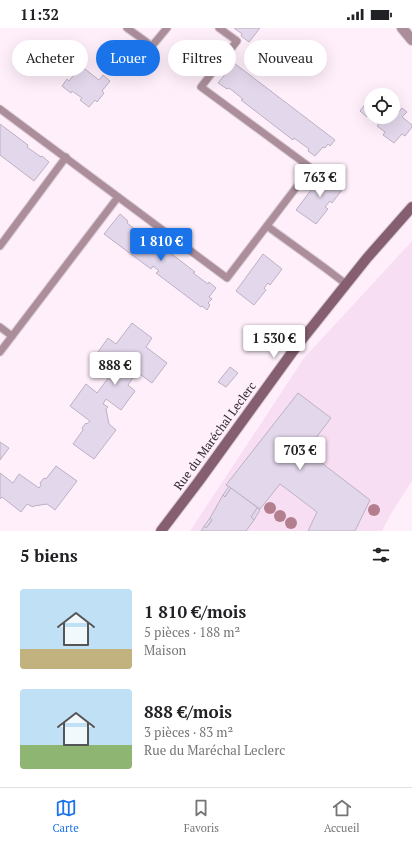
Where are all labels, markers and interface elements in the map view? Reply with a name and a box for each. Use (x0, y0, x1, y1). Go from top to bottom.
text: 11:32 (20, 4, 59, 24)
chip: Acheter (12, 40, 88, 76)
chip: Louer (96, 40, 160, 76)
chip: Filtres (168, 40, 236, 76)
chip: Nouveau (244, 40, 327, 76)
map controls (364, 88, 400, 124)
button: locate (364, 88, 400, 124)
pin: 763 € (292, 164, 348, 198)
text: 763 € (304, 168, 336, 186)
pin: 1 810 € (124, 228, 198, 262)
text: 1 810 € (139, 232, 183, 250)
pin: 1 530 € (237, 325, 311, 359)
text: 1 530 € (252, 329, 296, 347)
pin: 888 € (87, 352, 143, 386)
text: 888 € (99, 356, 131, 374)
street label: Rue du Maréchal Leclerc (170, 378, 259, 493)
pin: 703 € (272, 437, 328, 471)
text: 703 € (284, 441, 316, 459)
text: 5 biens (20, 544, 78, 567)
icon: filters (370, 544, 392, 566)
text: 1 810 €/mois (144, 600, 246, 623)
icon: home (52, 605, 100, 653)
text: 5 pièces · 188 m² (144, 623, 240, 641)
text: Maison (144, 641, 186, 659)
text: 888 €/mois (144, 700, 232, 723)
icon: home (52, 705, 100, 753)
text: 3 pièces · 83 m² (144, 723, 233, 741)
text: Rue du Maréchal Leclerc (144, 741, 285, 759)
tab: Carte (52, 797, 79, 835)
tab: Favoris (184, 797, 219, 835)
tab: Accueil (324, 797, 360, 835)

